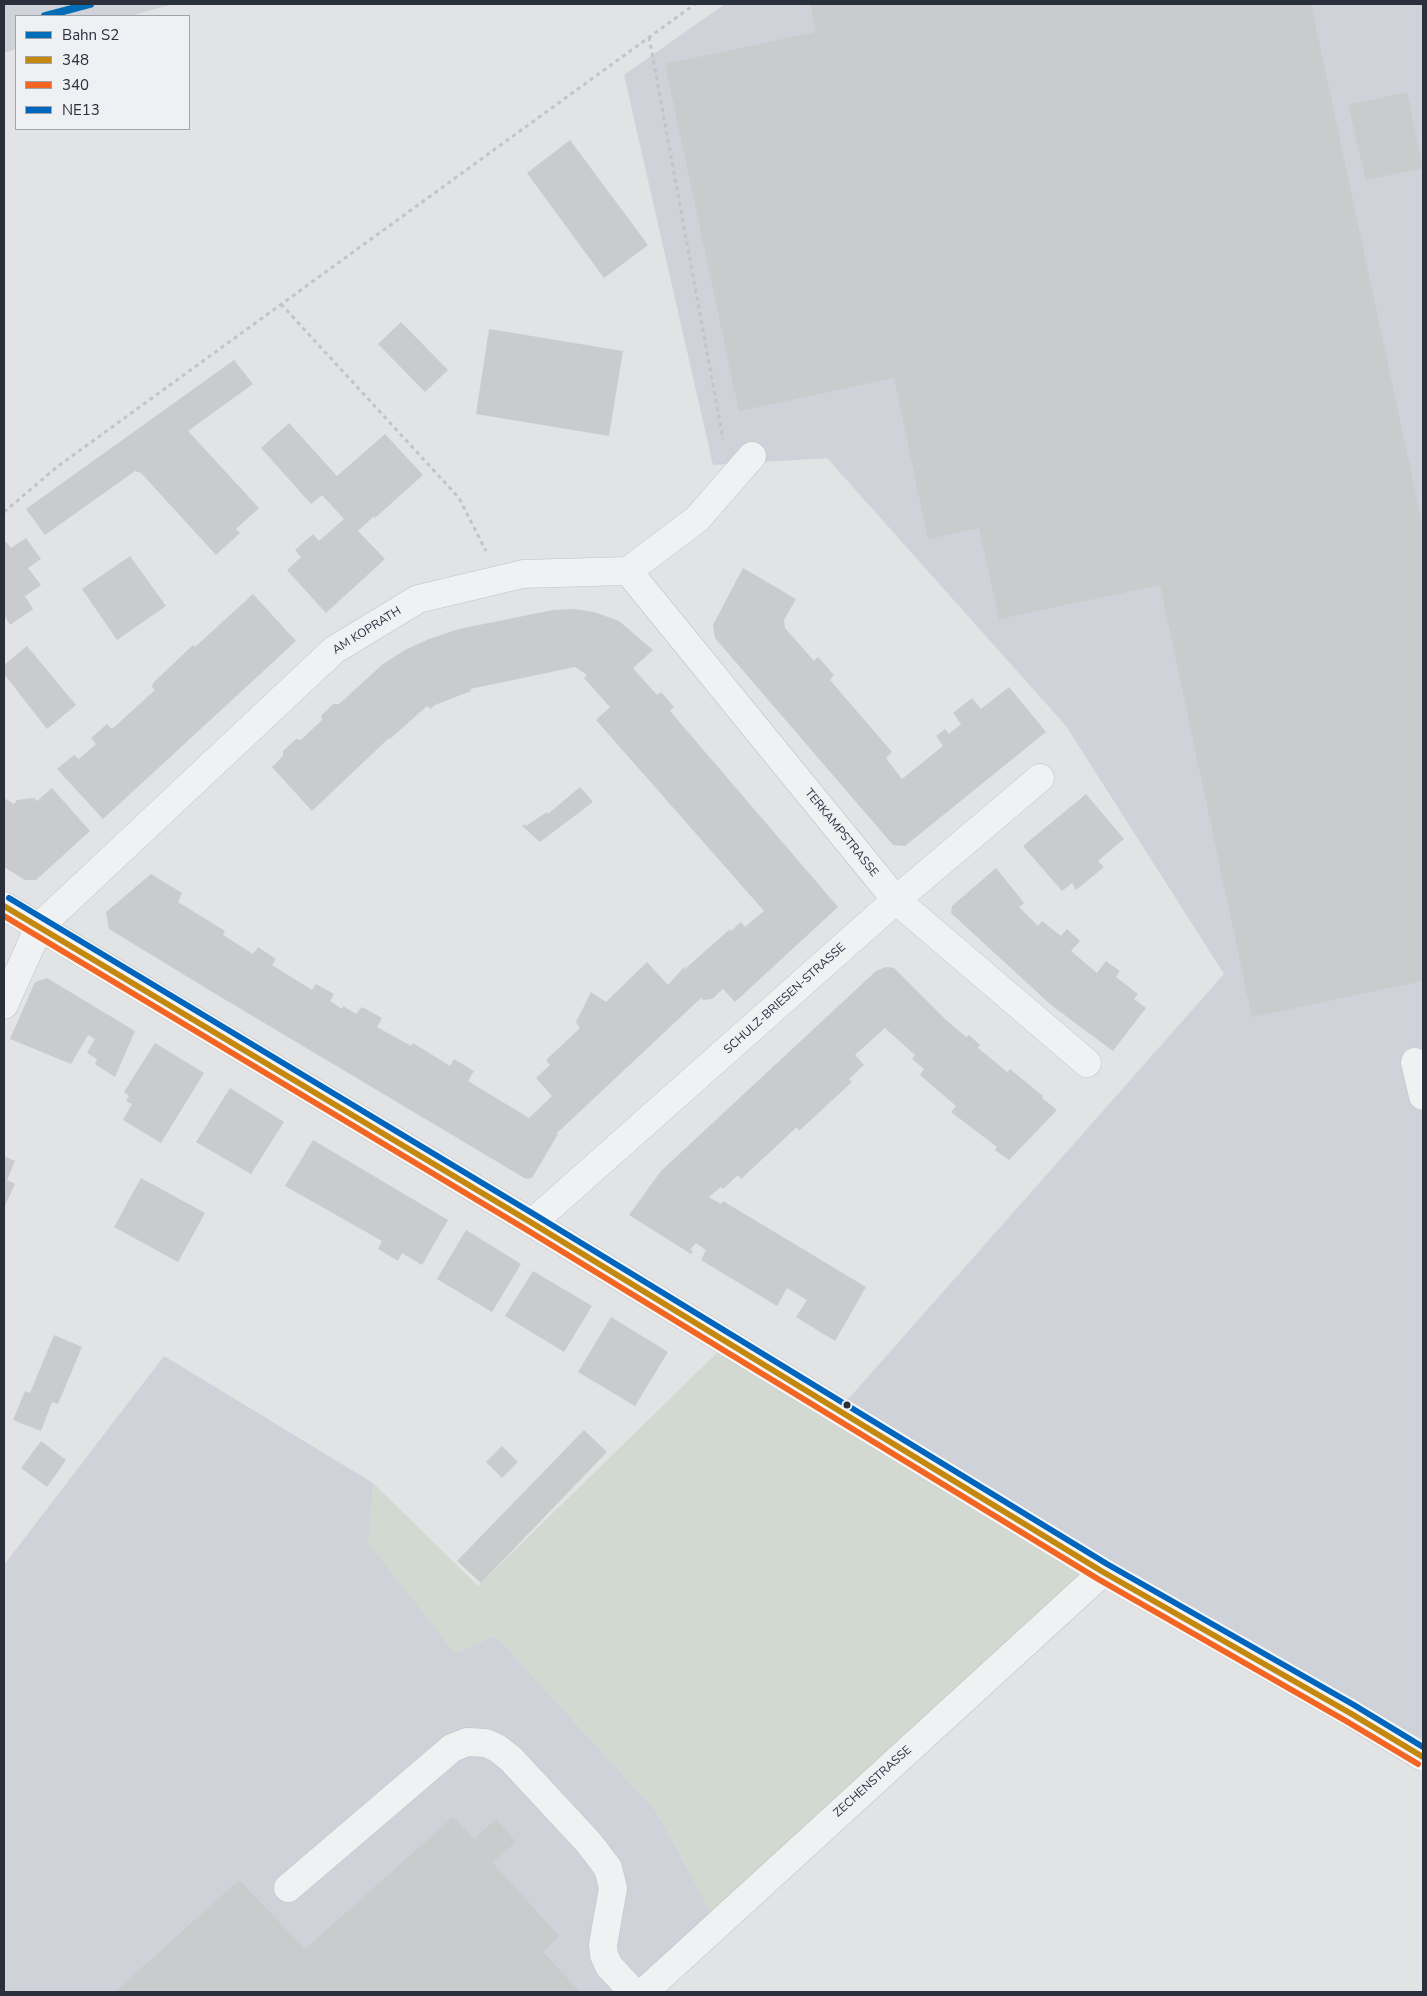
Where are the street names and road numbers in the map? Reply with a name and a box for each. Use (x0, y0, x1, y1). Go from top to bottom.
street label: AM KOPRATH (330, 604, 404, 658)
street label: TERKAMPSTRASSE (801, 786, 881, 880)
street label: SCHULZ-BRIESEN-STRASSE (721, 941, 849, 1057)
street label: ZECHENSTRASSE (831, 1743, 915, 1821)

